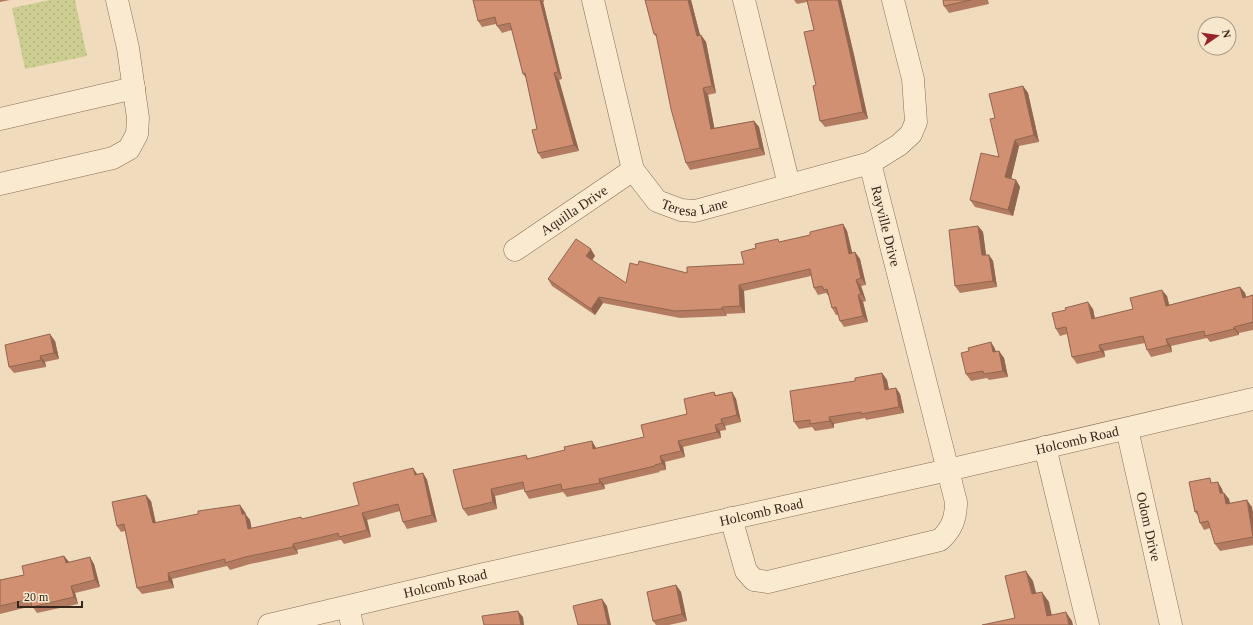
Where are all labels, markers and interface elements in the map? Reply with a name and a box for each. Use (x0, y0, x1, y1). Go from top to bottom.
north arrow (1197, 16, 1237, 56)
text: N (1220, 29, 1233, 39)
street label: Aquilla Drive (538, 183, 610, 239)
street label: Rayville Drive (868, 184, 903, 268)
street label: Teresa Lane (659, 195, 729, 219)
street label: Holcomb Road (1034, 423, 1120, 457)
street label: Odom Drive (1133, 491, 1163, 563)
street label: Holcomb Road (718, 496, 804, 529)
street label: Holcomb Road (402, 567, 488, 601)
scale bar (18, 583, 82, 609)
text: 20 m (24, 590, 49, 604)

